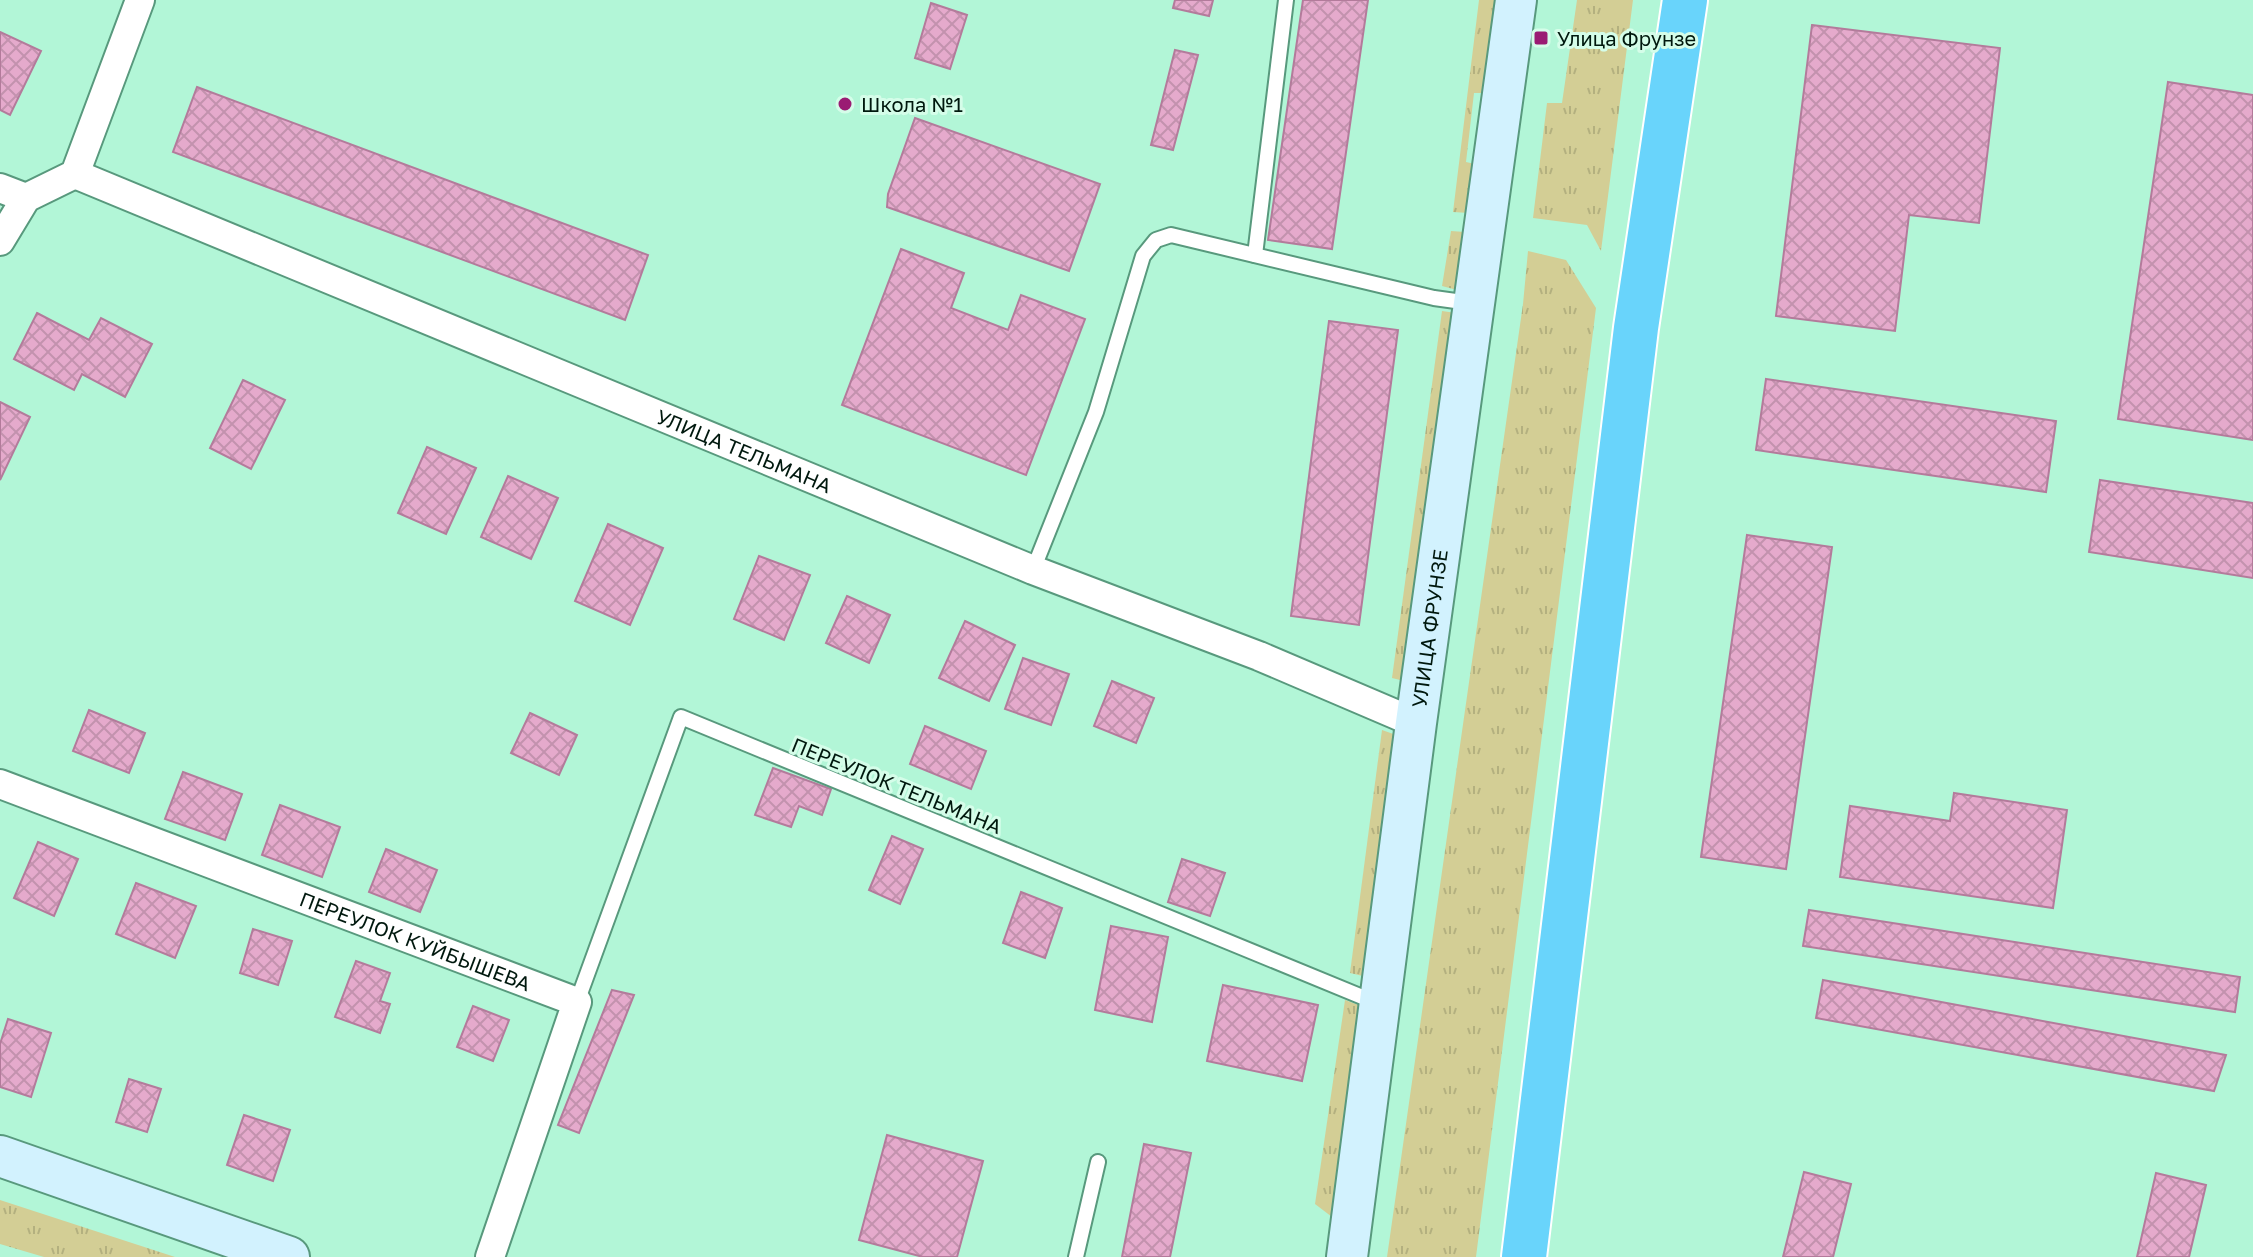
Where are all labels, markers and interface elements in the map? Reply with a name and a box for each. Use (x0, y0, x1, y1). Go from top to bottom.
place label: Улица Фрунзе (1557, 26, 1696, 50)
marker: Улица Фрунзе (1532, 29, 1550, 47)
place label: Школа №1 (861, 92, 963, 116)
marker: Школа №1 (836, 95, 854, 113)
street label: УЛИЦА ТЕЛЬМАНА (653, 404, 835, 497)
street label: УЛИЦА ФРУНЗЕ (1406, 548, 1452, 709)
street label: ПЕРЕУЛОК ТЕЛЬМАНА (789, 732, 1005, 838)
street label: ПЕРЕУЛОК КУЙБЫШЕВА (297, 886, 534, 995)

